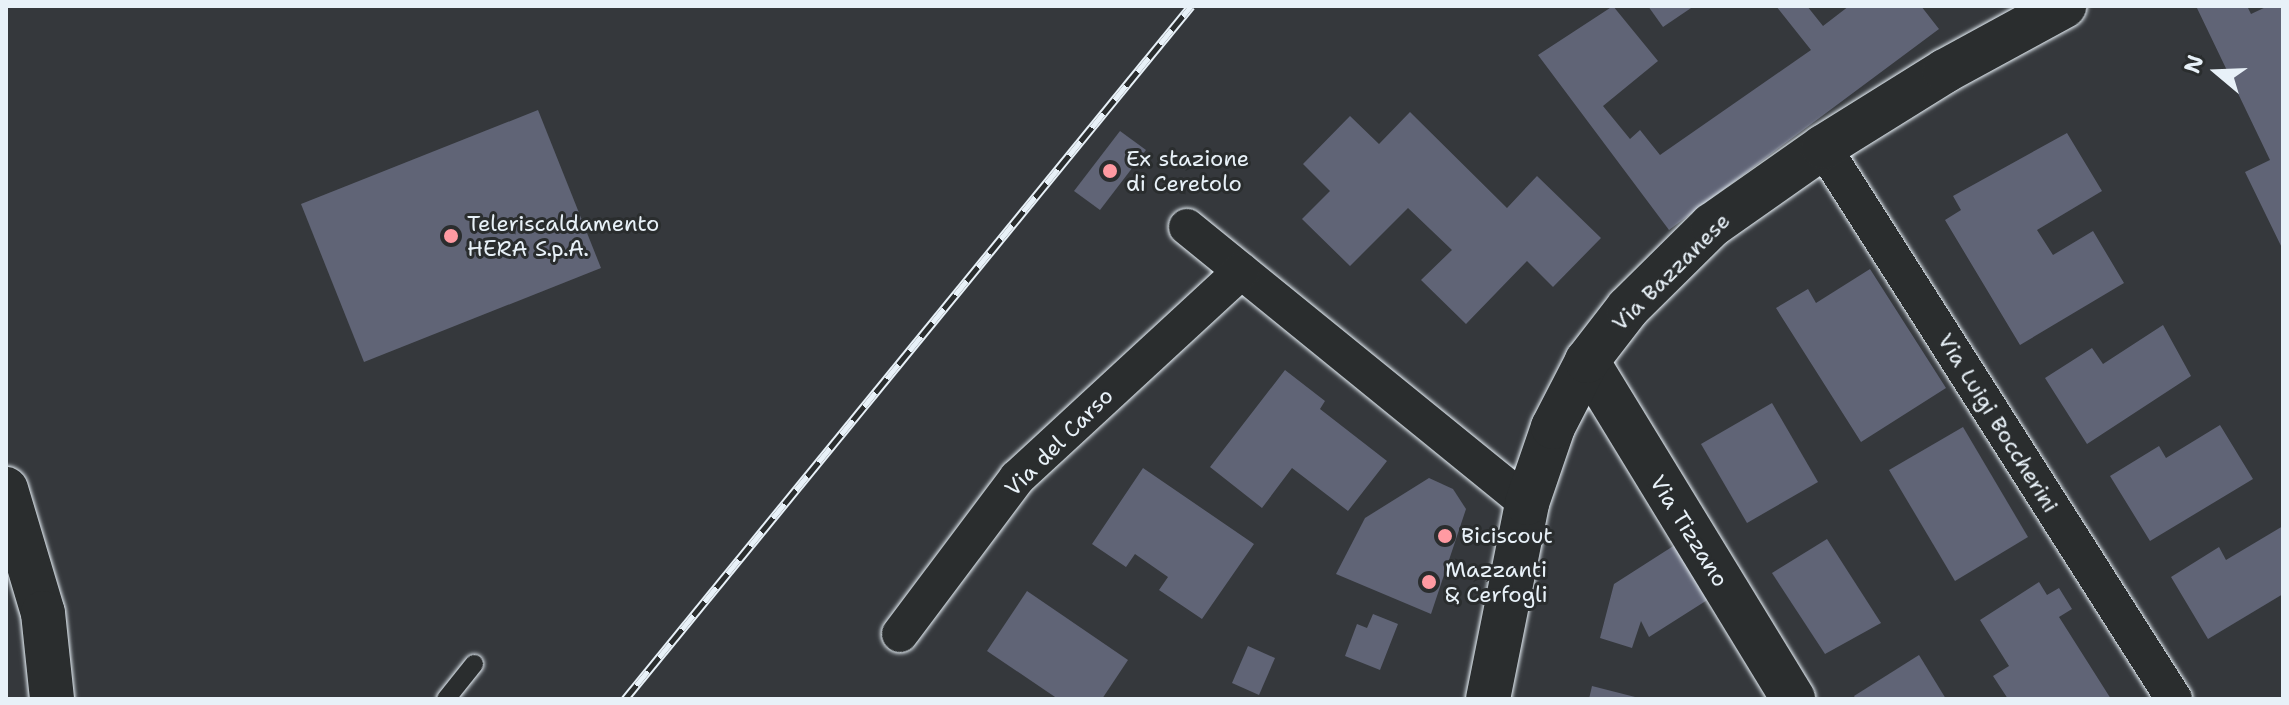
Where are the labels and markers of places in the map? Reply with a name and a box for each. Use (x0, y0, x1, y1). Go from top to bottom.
place label: Ex stazione di Ceretolo (1126, 145, 1249, 196)
marker: Ex stazione di Ceretolo (1101, 162, 1119, 180)
place label: Teleriscaldamento HERA S.p.A. (467, 210, 659, 262)
marker: Teleriscaldamento HERA S.p.A. (442, 227, 460, 245)
place label: Biciscout (1461, 523, 1553, 549)
marker: Biciscout (1436, 527, 1454, 545)
place label: Mazzanti & Cerfogli (1445, 556, 1548, 608)
marker: Mazzanti & Cerfogli (1420, 573, 1438, 591)

